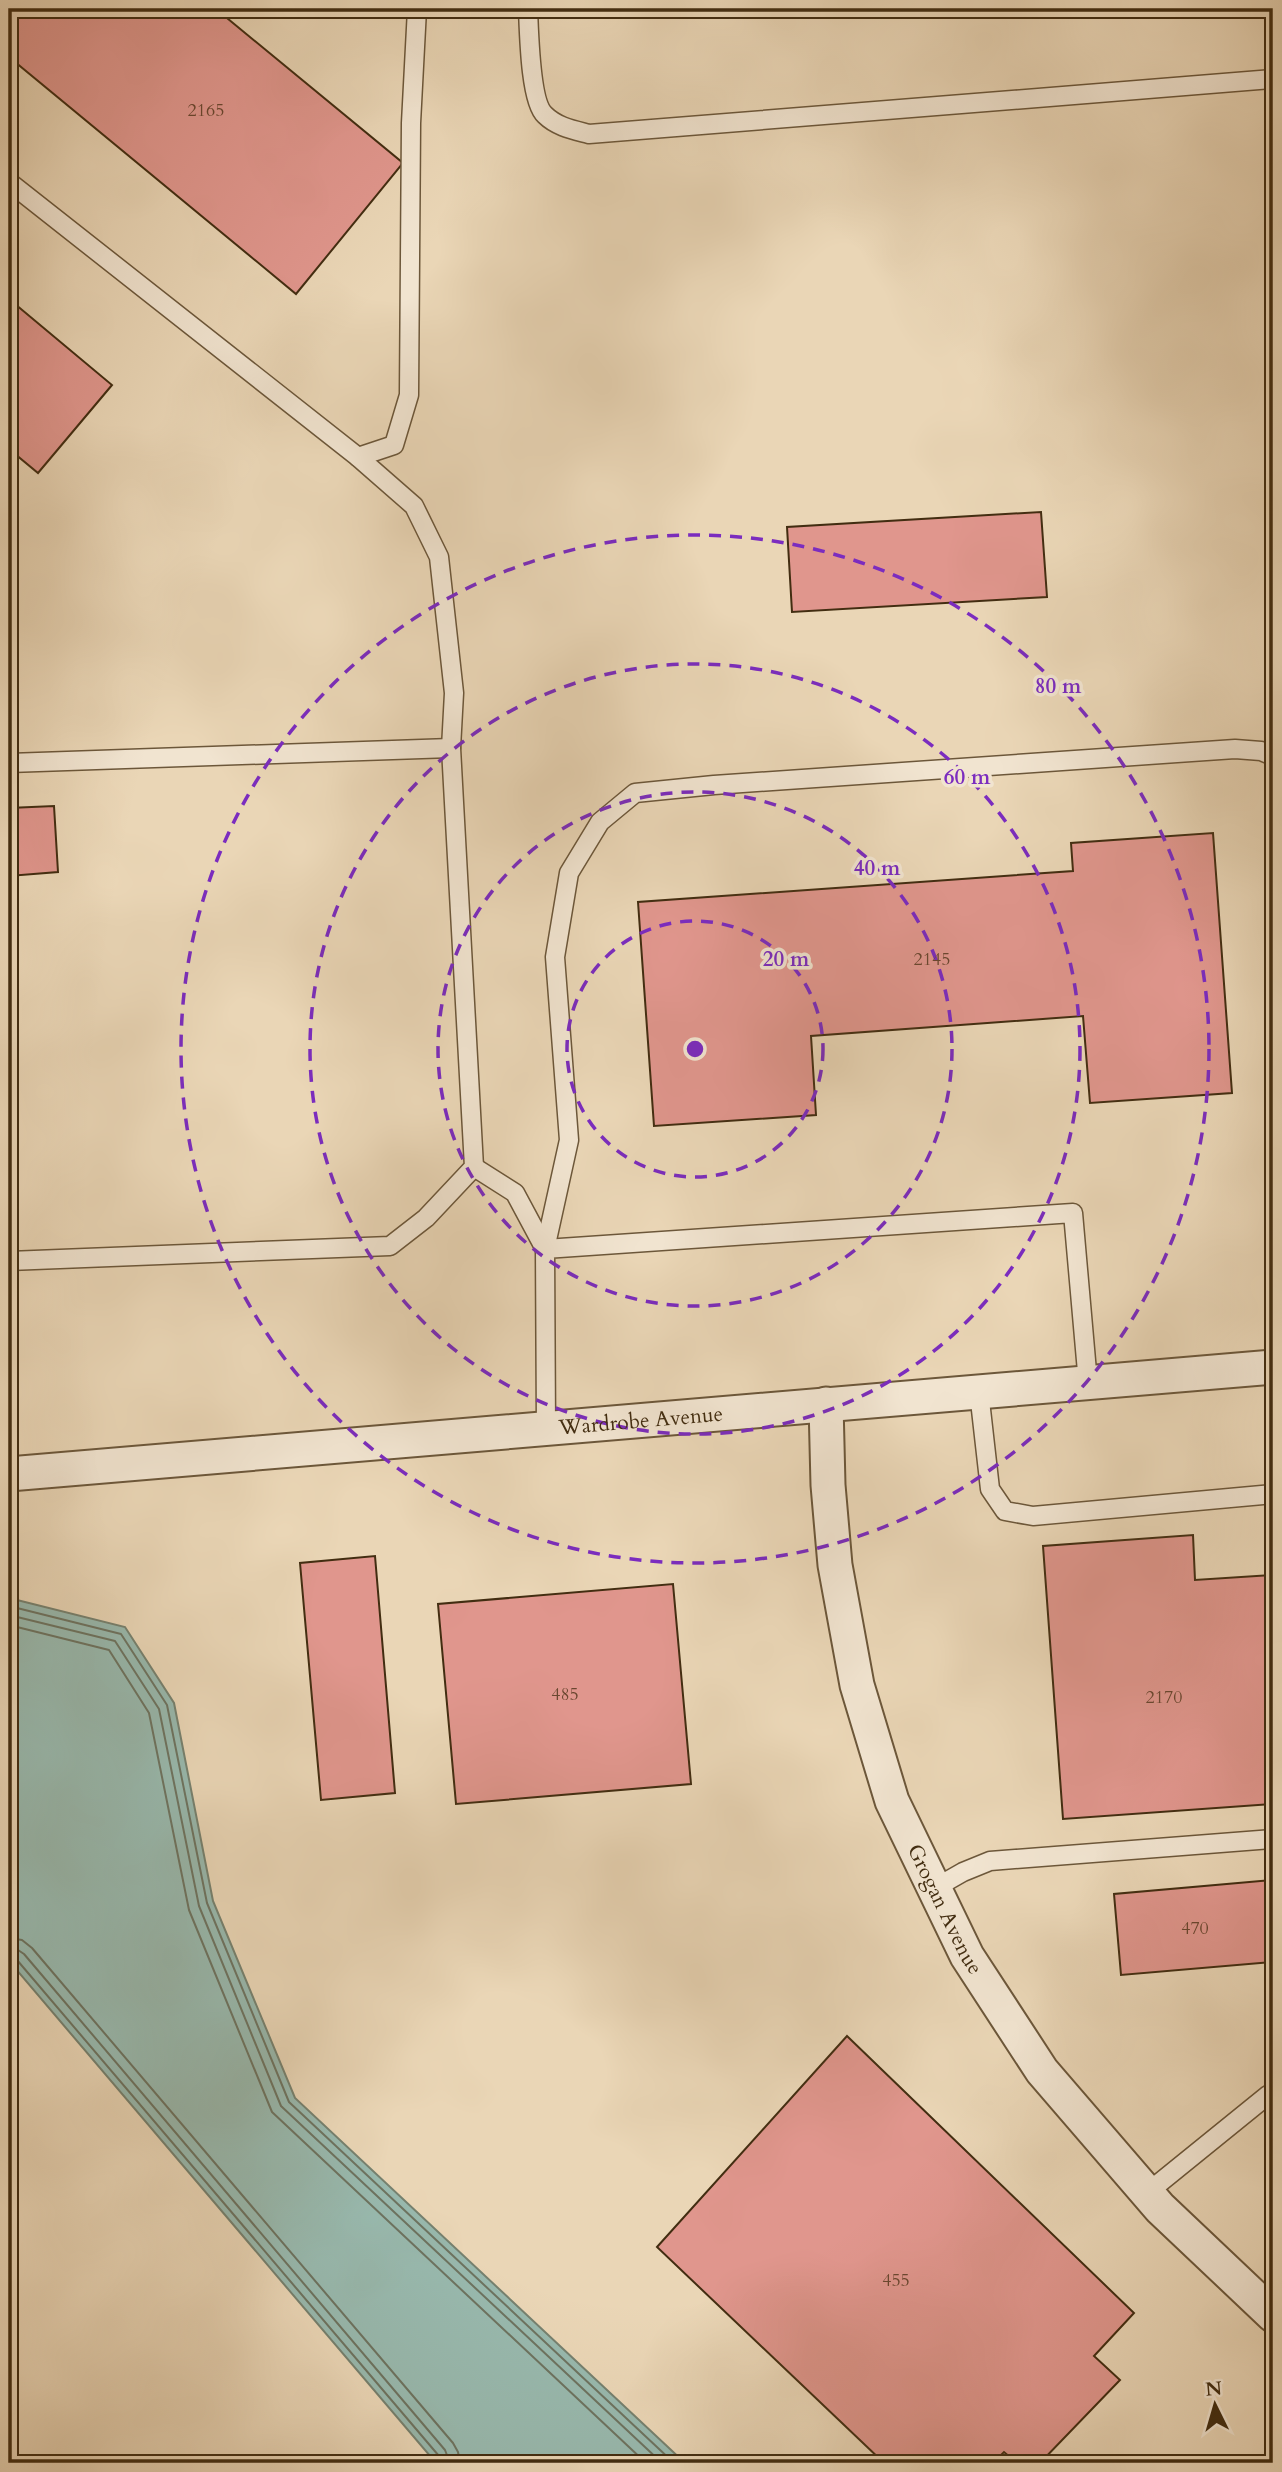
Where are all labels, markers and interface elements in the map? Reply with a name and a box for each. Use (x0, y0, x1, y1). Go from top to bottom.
house number: 2165 (188, 98, 224, 123)
text: 80 m (1035, 672, 1082, 701)
text: 60 m (944, 763, 991, 792)
text: 40 m (854, 854, 901, 883)
text: 20 m (763, 945, 810, 974)
house number: 2145 (914, 947, 950, 972)
centre of rings (683, 1037, 707, 1061)
street label: Wardrobe Avenue (556, 1399, 724, 1442)
house number: 485 (551, 1682, 579, 1707)
house number: 2170 (1146, 1685, 1182, 1710)
street label: Grogan Avenue (900, 1839, 990, 1980)
house number: 470 (1181, 1916, 1209, 1941)
house number: 455 (882, 2268, 910, 2293)
north arrow (1180, 2370, 1250, 2440)
text: N (1204, 2375, 1223, 2403)

